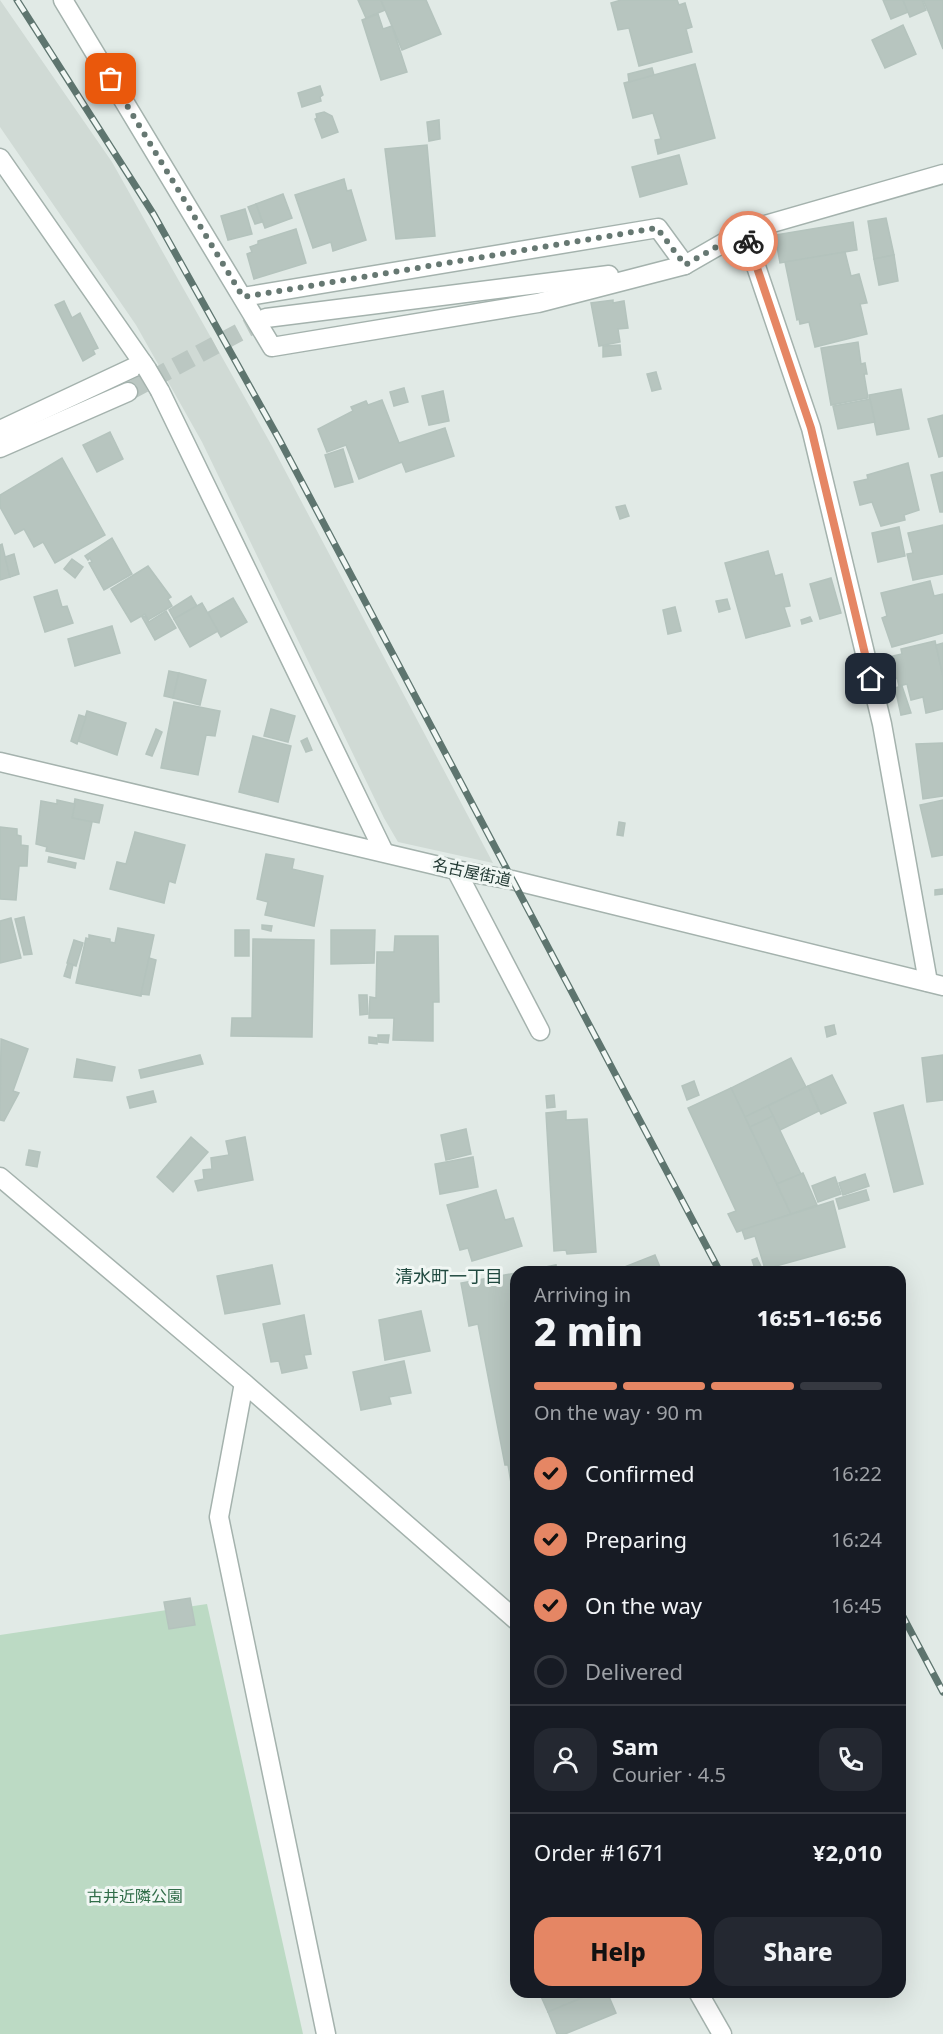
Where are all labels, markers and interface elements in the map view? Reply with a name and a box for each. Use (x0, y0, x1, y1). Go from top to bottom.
pin (85, 53, 136, 104)
icon: bag (94, 62, 127, 95)
courier (718, 211, 778, 271)
icon: bike (732, 225, 765, 258)
pin (845, 653, 896, 704)
icon: home (854, 662, 887, 695)
street label: 名古屋街道 (431, 853, 513, 891)
district label: 清水町一丁目 (395, 1264, 503, 1288)
text: Arriving in (534, 1281, 631, 1308)
text: 16:51–16:56 (757, 1302, 882, 1332)
text: 2 min (534, 1304, 643, 1357)
text: On the way · 90 m (534, 1399, 703, 1426)
icon: check (534, 1457, 567, 1490)
text: Confirmed (585, 1458, 695, 1488)
text: 16:22 (831, 1460, 882, 1487)
icon: check (534, 1523, 567, 1556)
text: Preparing (585, 1524, 687, 1554)
text: 16:24 (831, 1526, 882, 1553)
icon: check (534, 1589, 567, 1622)
text: On the way (585, 1590, 702, 1620)
text: 16:45 (831, 1592, 882, 1619)
text: Delivered (585, 1656, 683, 1686)
button: person (534, 1728, 597, 1791)
button: phone (819, 1728, 882, 1791)
text: Sam (612, 1731, 659, 1761)
text: Courier · 4.5 (612, 1761, 726, 1788)
text: Order #1671 (534, 1837, 665, 1867)
text: ¥2,010 (813, 1837, 882, 1867)
park label: 古井近隣公園 (87, 1885, 183, 1907)
button: Help (534, 1917, 702, 1986)
button: Share (714, 1917, 882, 1986)

